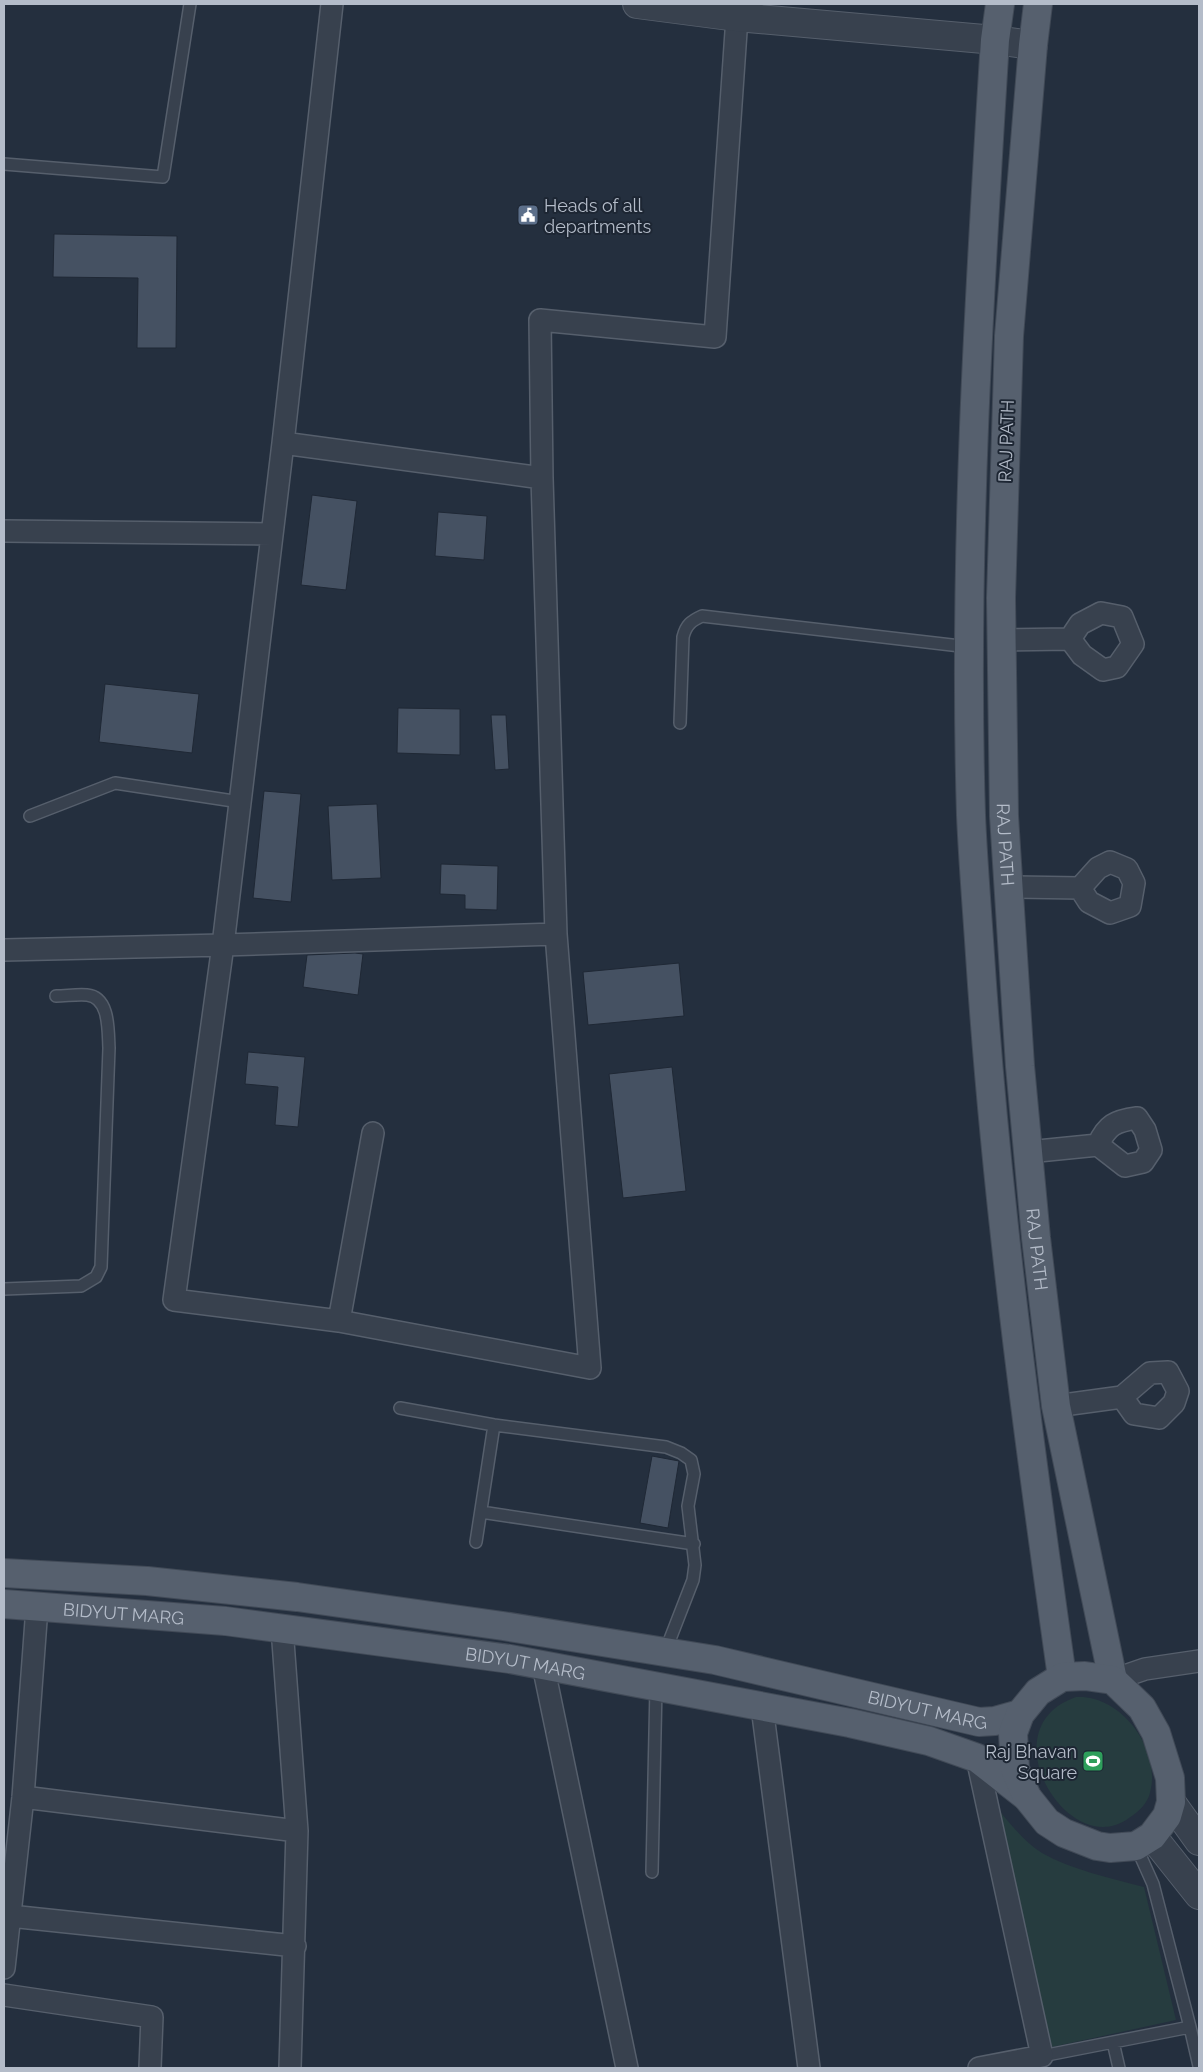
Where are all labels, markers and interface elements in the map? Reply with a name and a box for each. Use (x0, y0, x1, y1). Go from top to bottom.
place label: Heads of all departments (544, 195, 652, 237)
public building icon: Heads of all departments (516, 203, 540, 227)
street label: RAJ PATH (994, 399, 1018, 483)
street label: RAJ PATH (993, 803, 1019, 886)
street label: RAJ PATH (1023, 1207, 1053, 1292)
street label: BIDYUT MARG (62, 1598, 185, 1628)
street label: BIDYUT MARG (464, 1643, 587, 1683)
street label: BIDYUT MARG (866, 1686, 987, 1733)
place label: Raj Bhavan Square (985, 1741, 1077, 1783)
sports icon: Raj Bhavan Square (1081, 1749, 1105, 1773)

